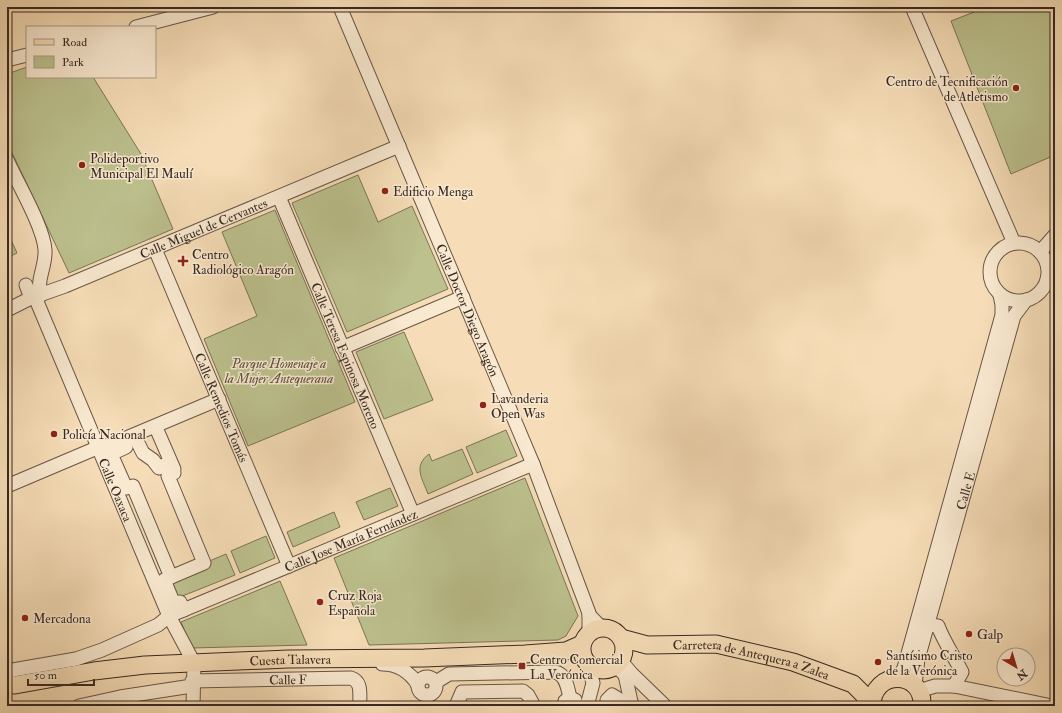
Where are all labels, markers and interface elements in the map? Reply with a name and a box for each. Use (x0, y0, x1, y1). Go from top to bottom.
legend (26, 26, 156, 78)
text: Road (62, 35, 87, 50)
text: Park (62, 55, 84, 70)
place label: Centro de Tecnificación de Atletismo (886, 74, 1008, 105)
marker: Centro de Tecnificación de Atletismo (1011, 83, 1021, 93)
place label: Polideportivo Municipal El Maulí (90, 151, 194, 183)
marker: Polideportivo Municipal El Maulí (77, 160, 87, 170)
place label: Edificio Menga (393, 184, 474, 200)
marker: Edificio Menga (380, 186, 390, 196)
street label: Calle Miguel de Cervantes (138, 195, 270, 263)
street label: Calle Doctor Diego Aragón (432, 242, 502, 379)
place label: Centro Radiológico Aragón (192, 247, 294, 278)
marker: Centro Radiológico Aragón (177, 255, 189, 267)
street label: Calle Teresa Espinosa Moreno (307, 280, 383, 431)
street label: Calle Remedios Tomás (191, 351, 251, 465)
park label: Parque Homenaje a la Mujer Antequerana (224, 356, 333, 387)
place label: Lavanderia Open Was (491, 391, 549, 423)
marker: Lavanderia Open Was (478, 400, 488, 410)
place label: Policía Nacional (62, 427, 147, 443)
marker: Policía Nacional (49, 429, 59, 439)
street label: Calle Oaxaca (95, 456, 136, 525)
street label: Calle E (953, 470, 979, 512)
street label: Calle Jose María Fernández (282, 506, 421, 576)
place label: Cruz Roja Española (328, 588, 382, 620)
marker: Cruz Roja Española (315, 597, 325, 607)
place label: Mercadona (33, 611, 92, 627)
marker: Mercadona (20, 613, 30, 623)
place label: Galp (977, 627, 1004, 644)
marker: Galp (964, 629, 974, 639)
street label: Carretera de Antequera a Zalea (673, 637, 832, 684)
north arrow (996, 647, 1036, 687)
place label: Santísimo Cristo de la Verónica (886, 648, 972, 679)
street label: Cuesta Talavera (249, 652, 332, 670)
place label: Centro Comercial La Verónica (530, 652, 624, 683)
marker: Santísimo Cristo de la Verónica (873, 657, 883, 667)
scale bar (28, 661, 94, 687)
marker: Centro Comercial La Verónica (517, 661, 527, 671)
text: N (1013, 666, 1031, 683)
text: 50 m (34, 668, 58, 683)
street label: Calle F (269, 672, 307, 689)

